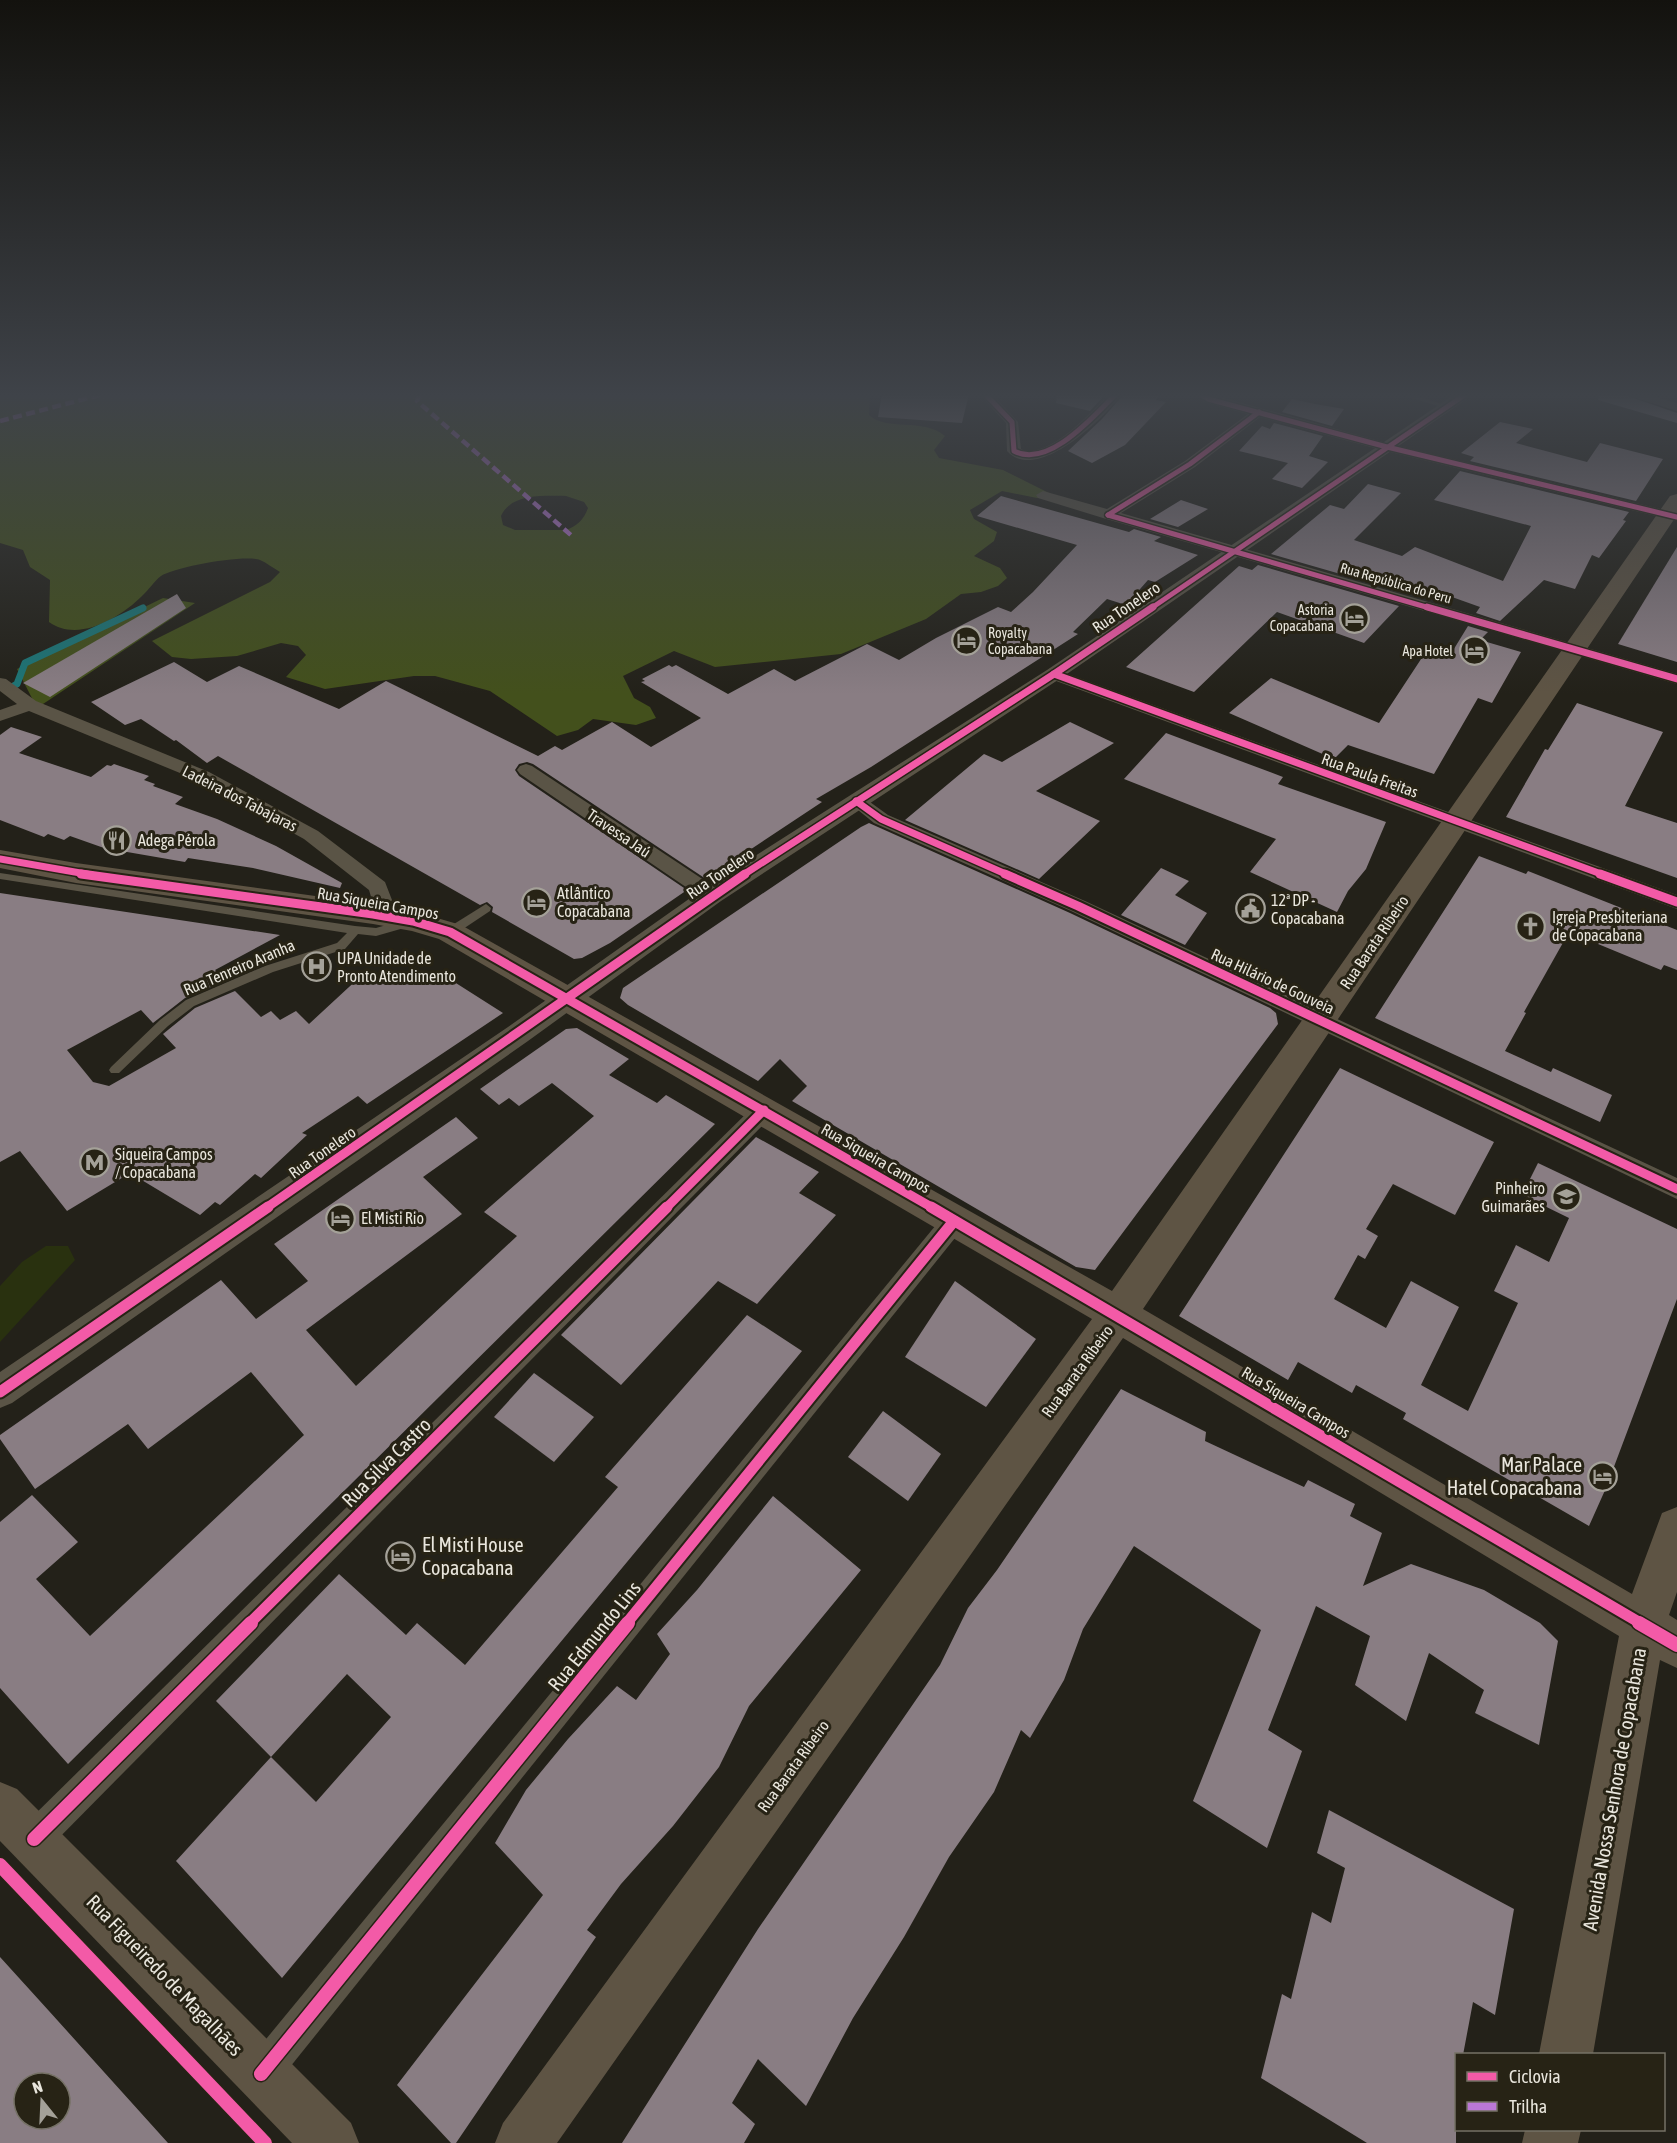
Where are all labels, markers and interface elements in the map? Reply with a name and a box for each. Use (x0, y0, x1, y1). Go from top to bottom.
street label: Rua República do Peru (1338, 559, 1454, 607)
street label: Rua Tonelero (1089, 578, 1163, 636)
place label: Astoria Copacabana (1270, 602, 1334, 634)
hotel icon: Astoria Copacabana (1339, 602, 1371, 634)
hotel icon: Royalty Copacabana (951, 625, 983, 657)
place label: Royalty Copacabana (988, 625, 1052, 657)
hotel icon: Apa Hotel (1458, 635, 1490, 667)
place label: Apa Hotel (1402, 643, 1453, 659)
street label: Rua Paula Freitas (1319, 749, 1421, 801)
street label: Ladeira dos Tabajaras (179, 761, 301, 836)
street label: Travessa Jaú (584, 805, 654, 861)
restaurant icon: Adega Pérola (101, 824, 133, 856)
place label: Adega Pérola (138, 831, 216, 850)
street label: Rua Tonelero (683, 844, 757, 902)
street label: Rua Siqueira Campos (316, 883, 440, 924)
place label: Atlântico Copacabana (557, 884, 630, 921)
hotel icon: Atlântico Copacabana (520, 886, 552, 918)
place label: 12ª DP - Copacabana (1271, 891, 1344, 928)
street label: Rua Barata Ribeiro (1336, 892, 1412, 992)
public building icon: 12ª DP - Copacabana (1234, 893, 1266, 925)
place label: Igreja Presbiteriana de Copacabana (1552, 908, 1668, 945)
church icon: Igreja Presbiteriana de Copacabana (1515, 910, 1547, 942)
street label: Rua Tenreiro Aranha (181, 935, 297, 999)
street label: Rua Hilário de Gouveia (1209, 945, 1337, 1017)
place label: UPA Unidade de Pronto Atendimento (337, 949, 456, 985)
hospital icon: UPA Unidade de Pronto Atendimento (300, 951, 332, 983)
street label: Rua Siqueira Campos (818, 1119, 934, 1198)
street label: Rua Tonelero (285, 1122, 359, 1182)
place label: Siqueira Campos / Copacabana (115, 1145, 213, 1182)
metro station icon: Siqueira Campos / Copacabana (78, 1147, 110, 1179)
place label: Pinheiro Guimarães (1481, 1179, 1545, 1215)
school or university icon: Pinheiro Guimarães (1550, 1181, 1582, 1213)
hotel icon: El Misti Rio (324, 1202, 356, 1234)
place label: El Misti Rio (361, 1209, 424, 1227)
street label: Rua Barata Ribeiro (1038, 1322, 1116, 1420)
street label: Rua Siqueira Campos (1238, 1363, 1354, 1442)
street label: Rua Silva Castro (337, 1413, 435, 1511)
place label: Mar Palace Hatel Copacabana (1447, 1453, 1582, 1499)
hotel icon: Mar Palace Hatel Copacabana (1587, 1460, 1619, 1492)
place label: El Misti House Copacabana (422, 1533, 524, 1579)
hotel icon: El Misti House Copacabana (385, 1540, 417, 1572)
street label: Rua Edmundo Lins (543, 1577, 645, 1695)
street label: Avenida Nossa Senhora de Copacabana (1578, 1646, 1650, 1932)
street label: Rua Barata Ribeiro (754, 1717, 832, 1815)
street label: Rua Figueiredo de Magalhães (82, 1890, 248, 2060)
legend (1455, 2053, 1665, 2131)
text: Ciclovia (1509, 2066, 1561, 2087)
north arrow (12, 2071, 72, 2131)
text: N (30, 2077, 45, 2097)
text: Trilha (1509, 2096, 1547, 2117)

